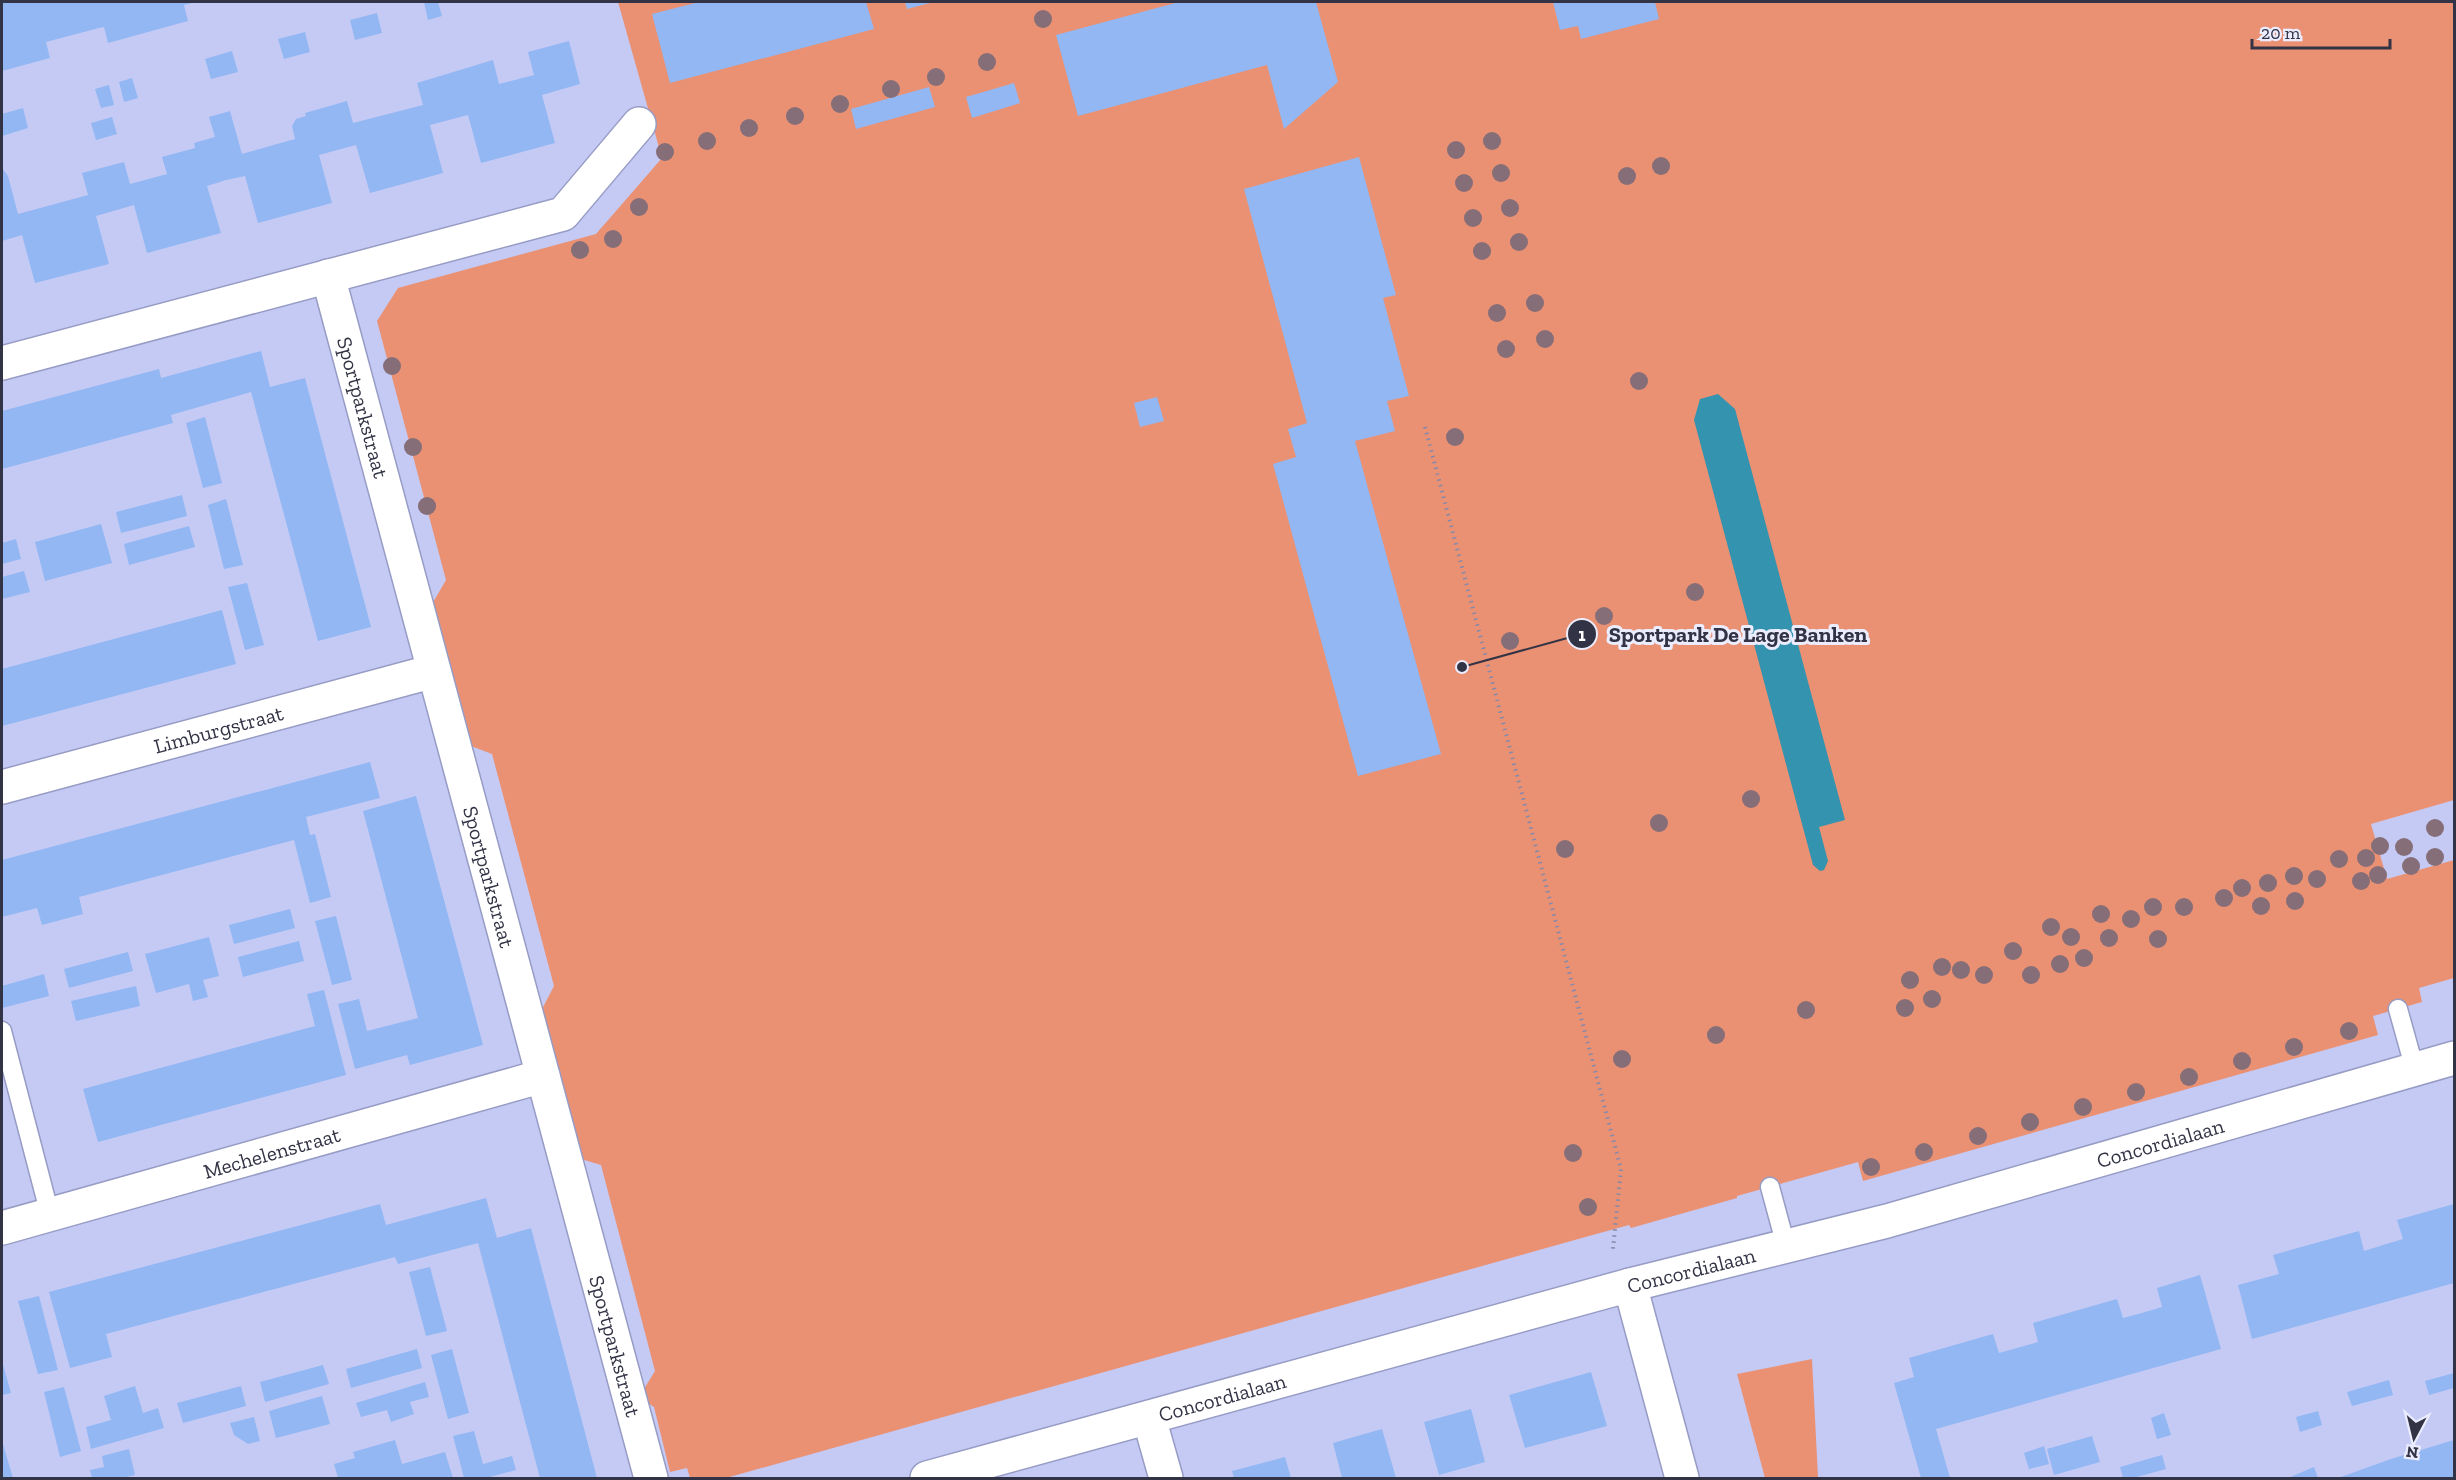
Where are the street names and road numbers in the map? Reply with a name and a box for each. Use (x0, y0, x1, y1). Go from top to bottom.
street label: Sportparkstraat (332, 334, 394, 481)
street label: Limburgstraat (151, 700, 286, 758)
street label: Sportparkstraat (458, 803, 520, 950)
street label: Concordialaan (2094, 1112, 2227, 1173)
street label: Mechelenstraat (200, 1121, 343, 1183)
street label: Concordialaan (1624, 1242, 1758, 1298)
street label: Sportparkstraat (585, 1273, 647, 1420)
street label: Concordialaan (1155, 1368, 1289, 1426)

